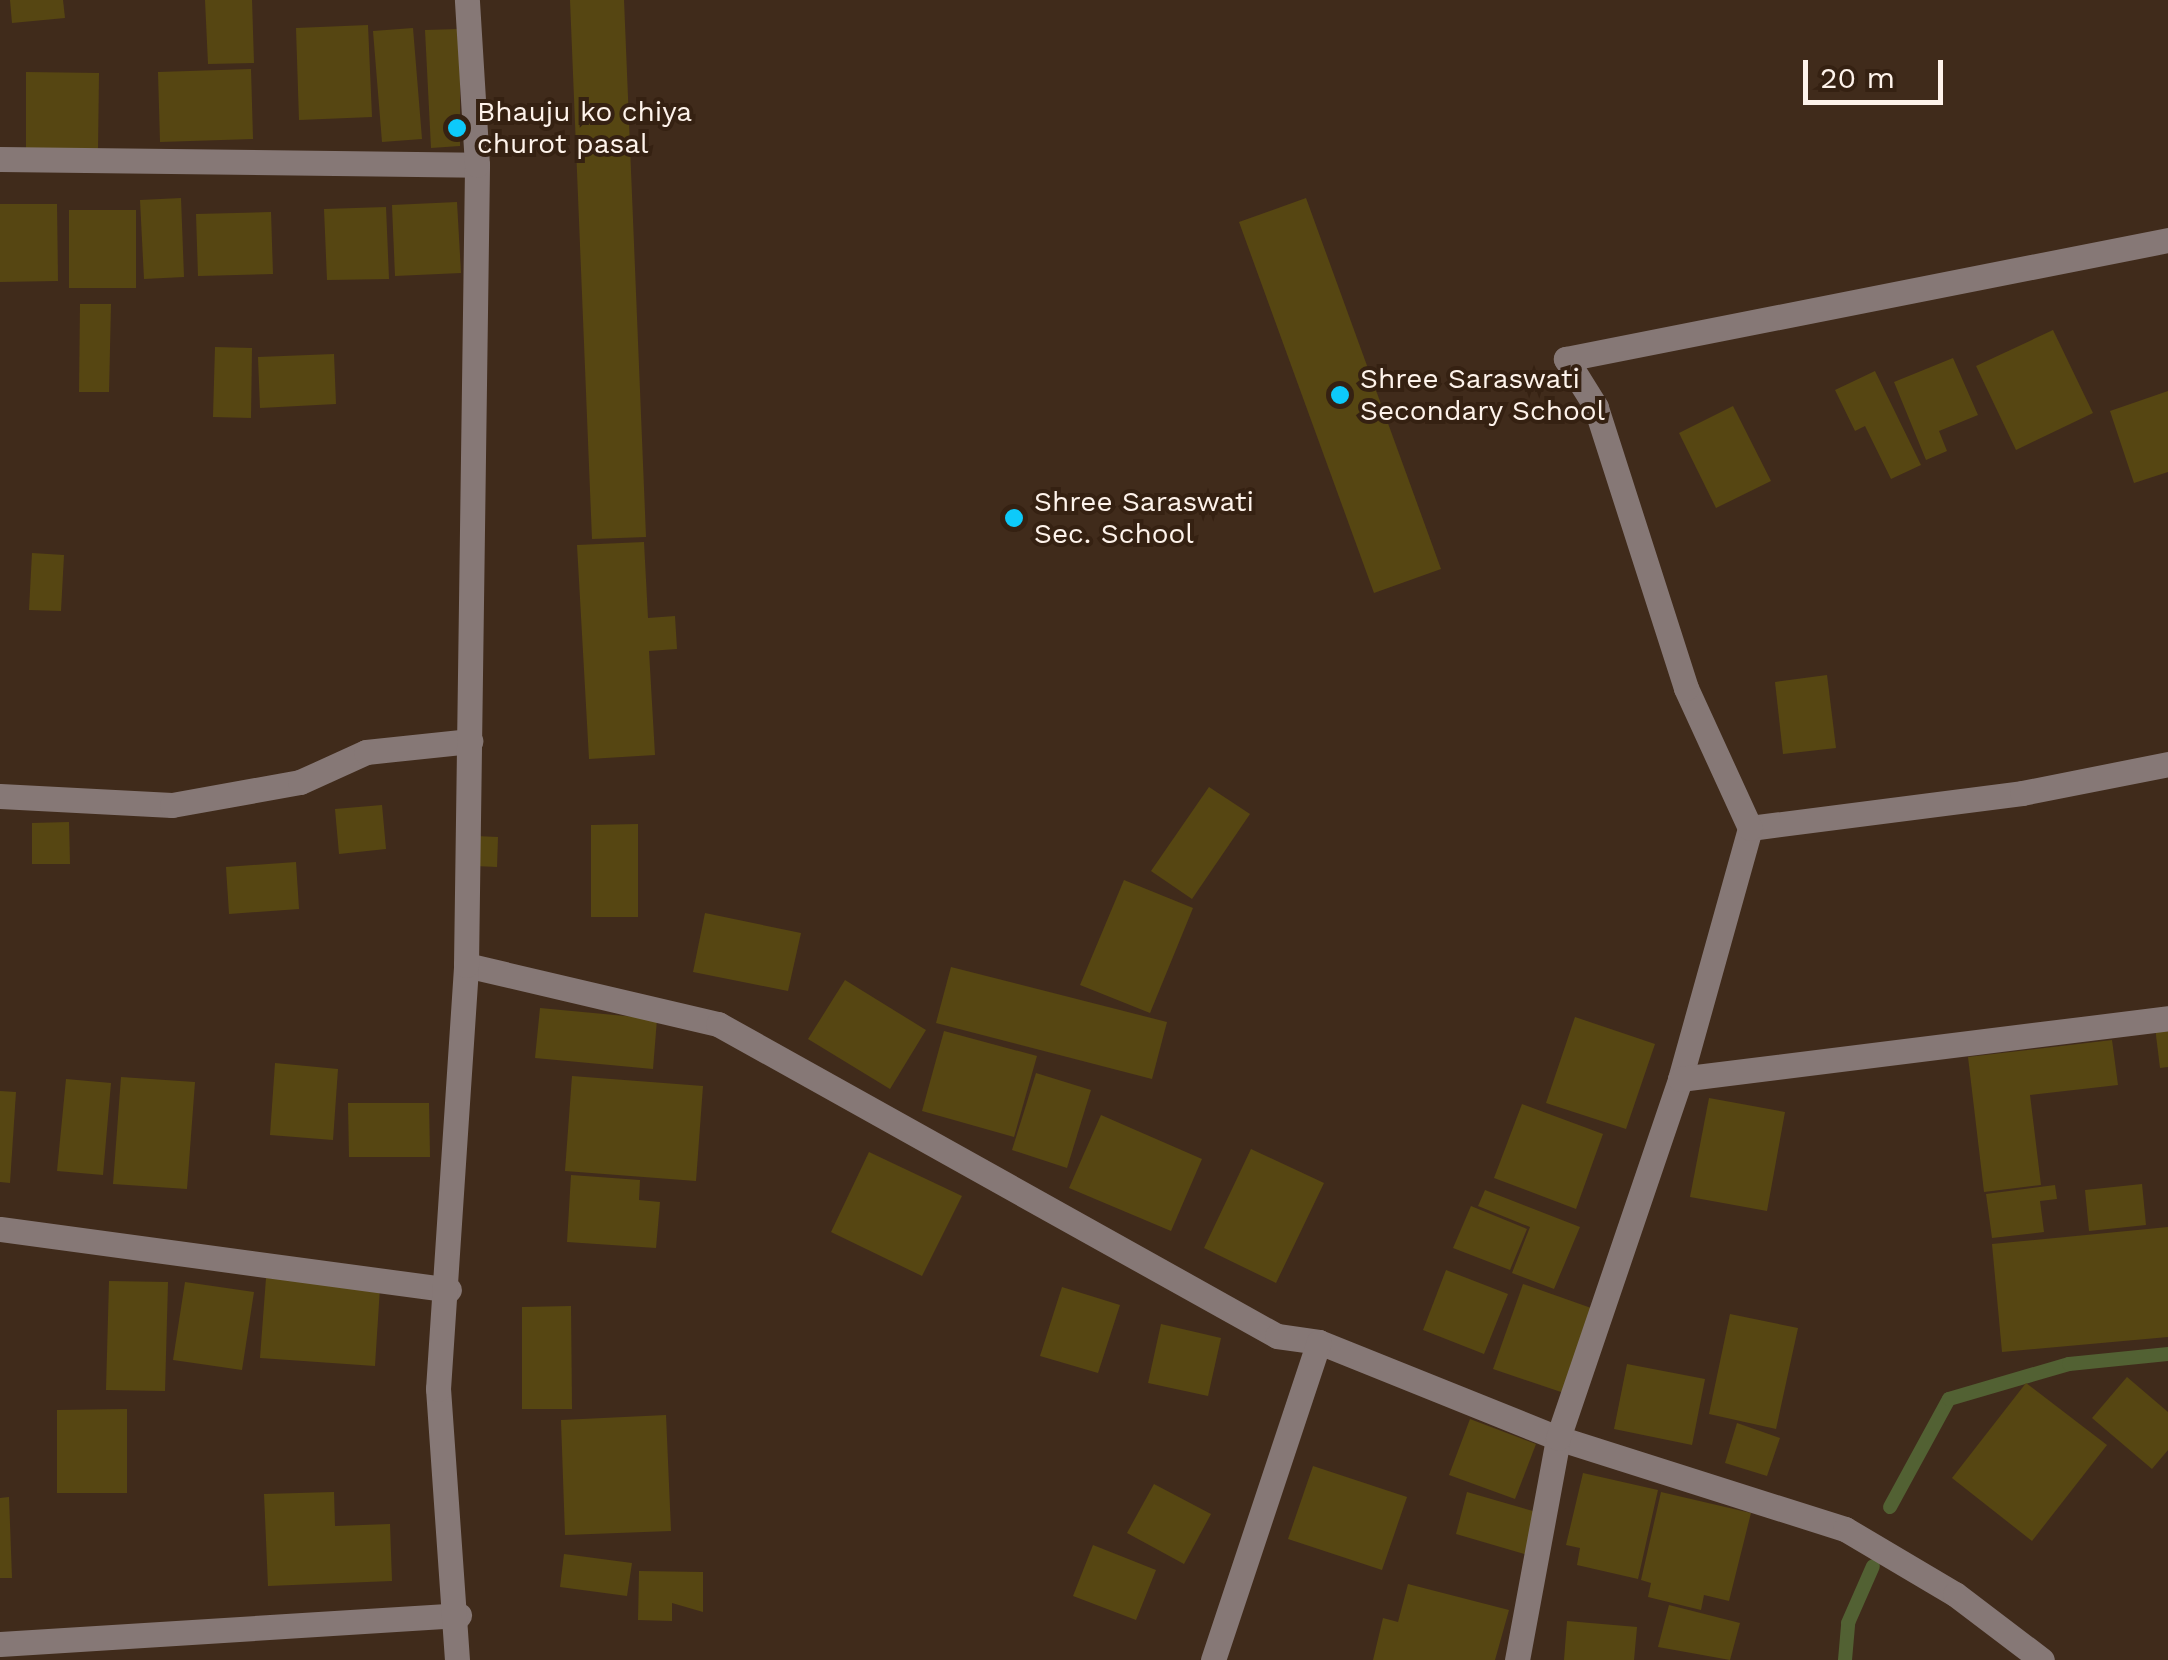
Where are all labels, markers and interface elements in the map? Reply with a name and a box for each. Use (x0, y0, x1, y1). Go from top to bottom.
scale bar (1808, 40, 1948, 102)
text: 20 m (1820, 60, 1895, 95)
place label: Bhauju ko chiya churot pasal (477, 95, 692, 161)
marker: Bhauju ko chiya churot pasal (446, 117, 468, 139)
place label: Shree Saraswati Secondary School (1360, 362, 1606, 428)
marker: Shree Saraswati Secondary School (1329, 384, 1351, 406)
place label: Shree Saraswati Sec. School (1034, 485, 1254, 551)
marker: Shree Saraswati Sec. School (1003, 507, 1025, 529)

